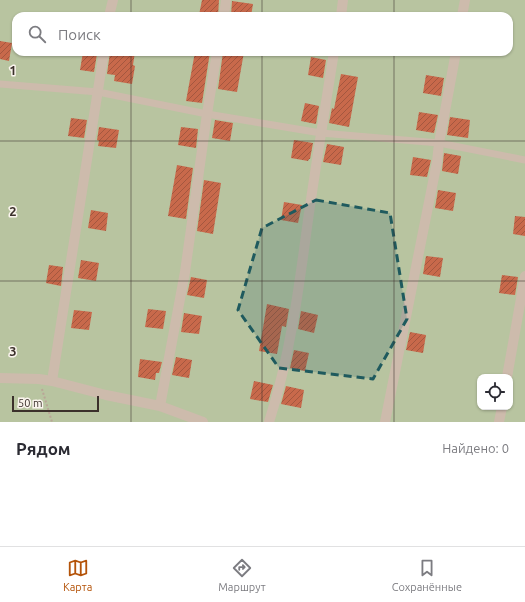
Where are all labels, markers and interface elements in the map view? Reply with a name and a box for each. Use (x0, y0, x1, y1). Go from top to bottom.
search box (12, 12, 513, 56)
icon: search (26, 23, 48, 45)
text: Поиск (58, 26, 101, 43)
text: 1 (9, 63, 17, 77)
text: 2 (9, 204, 17, 218)
text: 3 (9, 344, 17, 358)
map controls (477, 374, 513, 410)
button: locate (477, 374, 513, 410)
scale bar (12, 394, 99, 413)
text: 50 m (18, 397, 42, 409)
text: Рядом (16, 439, 71, 458)
text: Найдено: 0 (442, 441, 509, 455)
tab: Карта (63, 557, 92, 593)
tab: Маршрут (218, 557, 266, 593)
tab: Сохранённые (392, 557, 462, 593)

